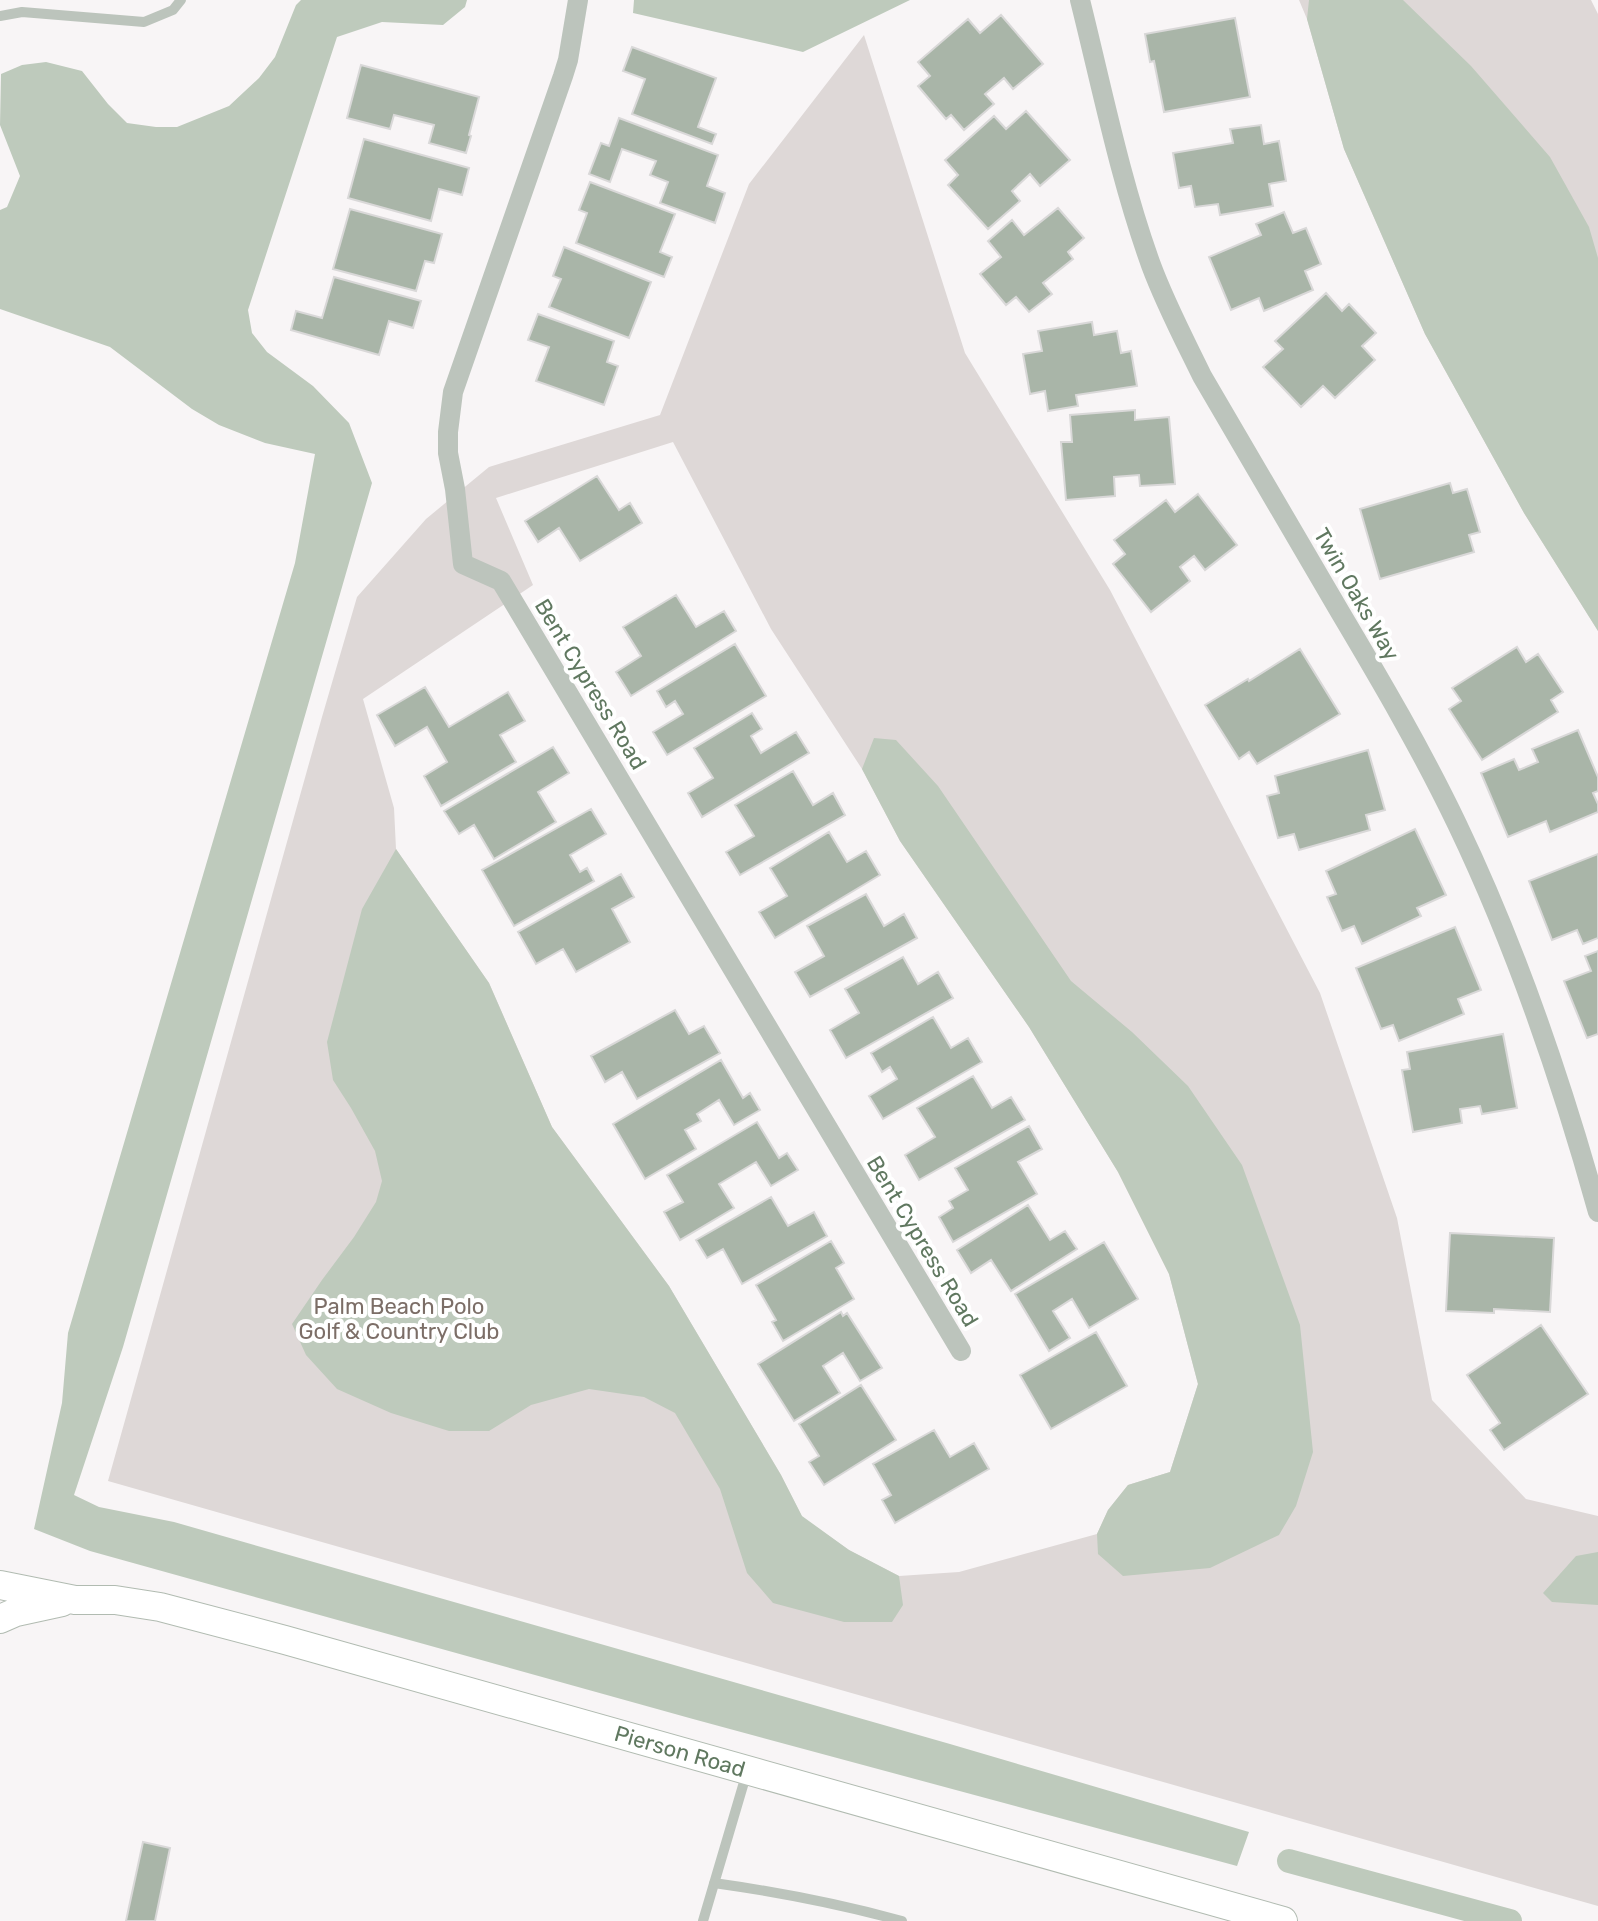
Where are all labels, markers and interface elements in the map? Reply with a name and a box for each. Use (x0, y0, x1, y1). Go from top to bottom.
street label: Twin Oaks Way (1308, 523, 1405, 665)
street label: Bent Cypress Road (529, 594, 652, 775)
street label: Bent Cypress Road (861, 1151, 984, 1332)
park label: Palm Beach Polo Golf & Country Club (299, 1293, 499, 1345)
street label: Pierson Road (611, 1720, 748, 1783)

